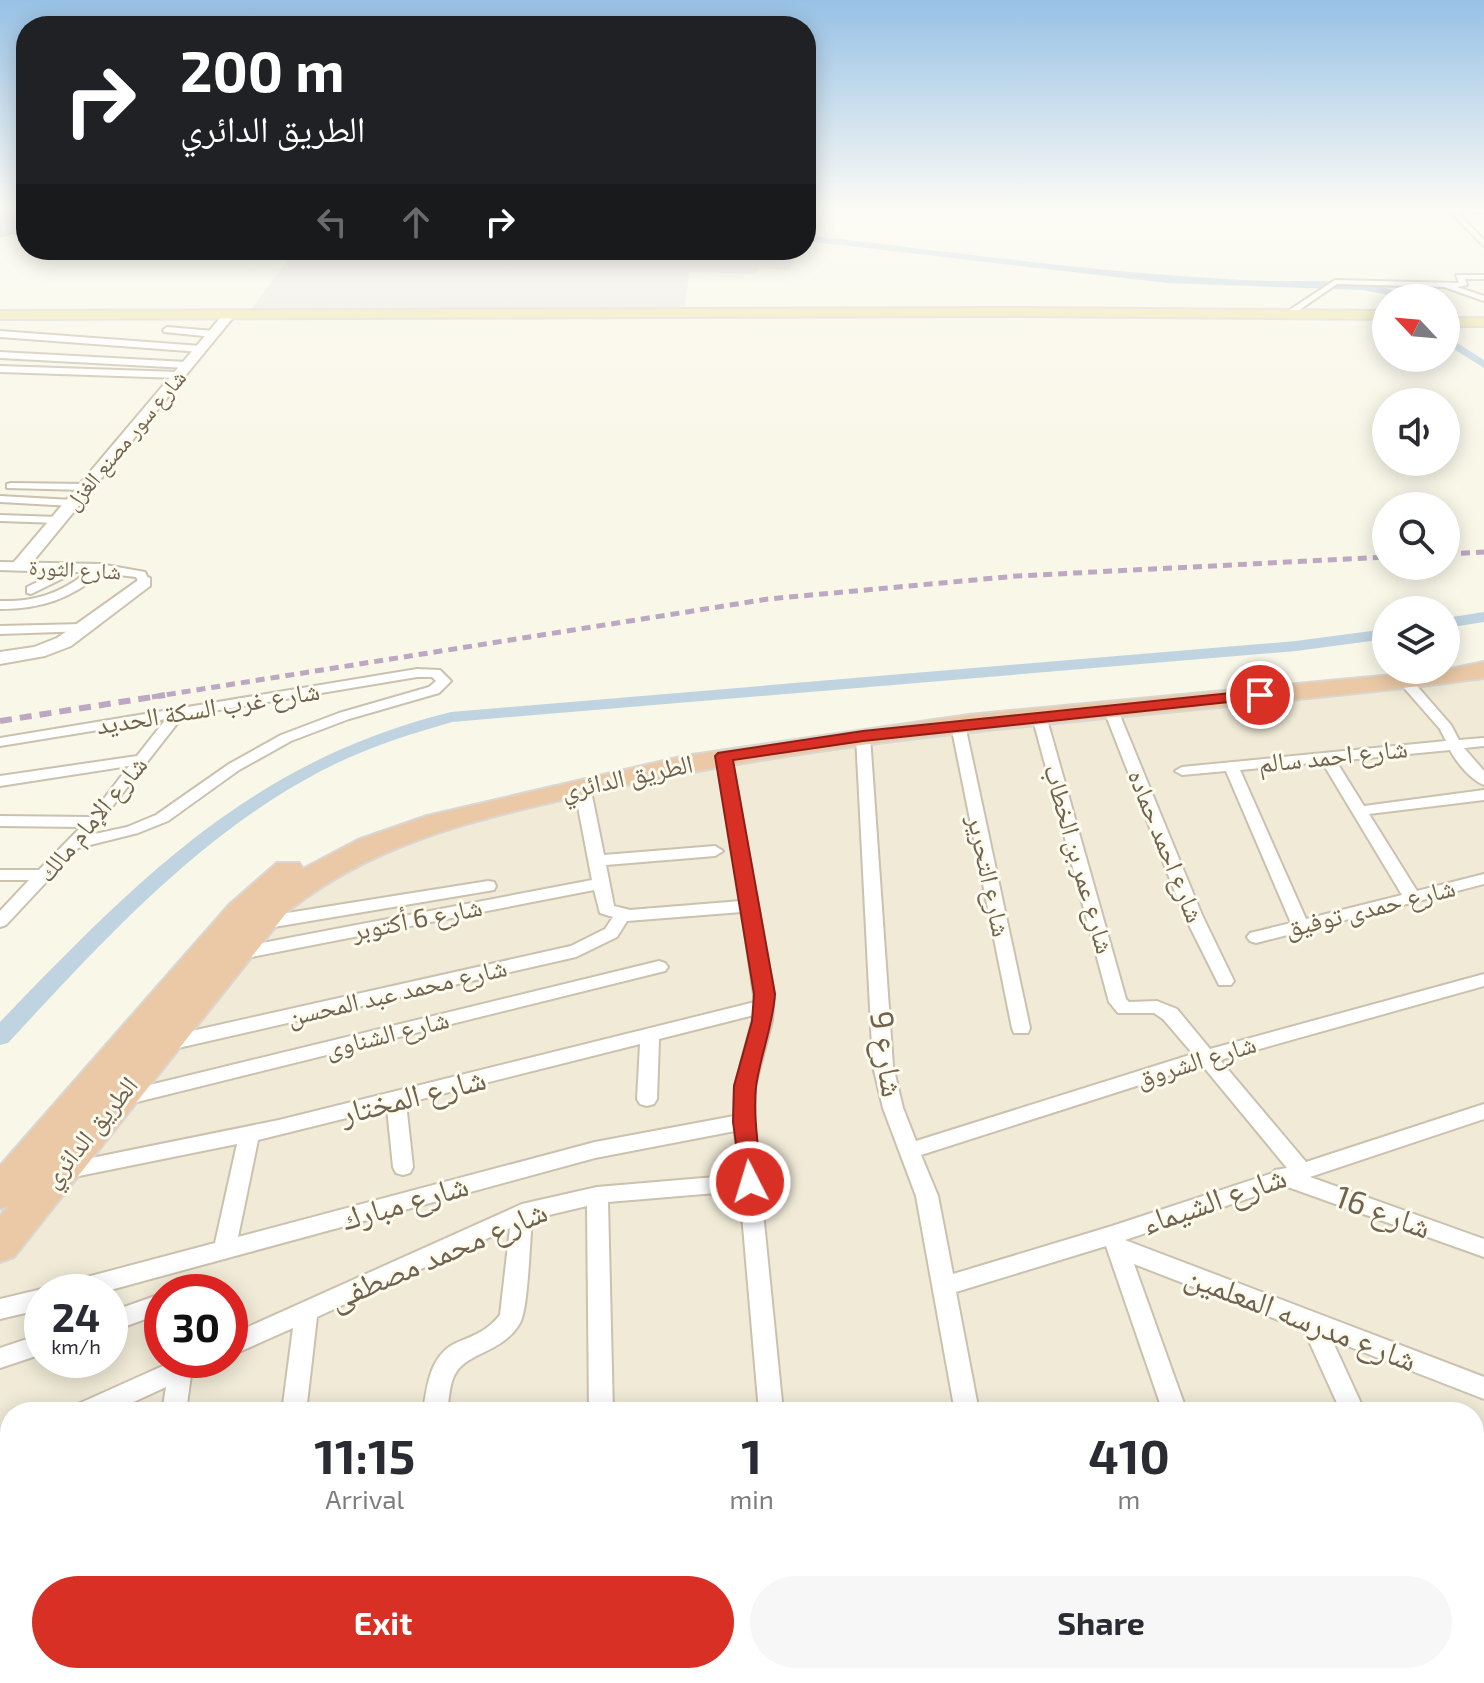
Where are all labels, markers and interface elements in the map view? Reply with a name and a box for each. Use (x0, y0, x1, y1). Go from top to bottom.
text: 200 m (180, 36, 345, 103)
icon: right (48, 48, 152, 152)
text: الطريق الدائري (180, 106, 365, 149)
icon: left (310, 200, 354, 244)
icon: ahead (394, 200, 438, 244)
icon: right (478, 200, 522, 244)
north arrow (1372, 284, 1460, 372)
map controls (1372, 284, 1460, 684)
street label: شارع سور مصنع الغزل (58, 364, 192, 516)
button: sound (1372, 388, 1460, 476)
button: search (1372, 492, 1460, 580)
street label: شارع الثورة (28, 553, 122, 585)
button: layers (1372, 596, 1460, 684)
pin (1226, 661, 1294, 729)
icon: arrive (1238, 673, 1282, 717)
street label: شارع غرب السكة الحديد (94, 674, 322, 741)
street label: شارع احمد سالم (1257, 731, 1409, 781)
street label: الطريق الدائري (558, 746, 697, 811)
street label: شارع الإمام مالك (29, 749, 156, 890)
street label: شارع عمر بن الخطاب (1037, 760, 1122, 957)
street label: شارع احمد حماده (1121, 765, 1212, 927)
street label: شارع التحرير (960, 811, 1018, 940)
street label: شارع حمدى توفيق (1281, 870, 1459, 945)
street label: شارع 6 أكتوبر (348, 890, 485, 947)
street label: شارع محمد عبد المحسن (284, 950, 510, 1033)
street label: شارع الشناوى (321, 1002, 452, 1065)
street label: شارع 9 (861, 1008, 914, 1100)
street label: شارع الشروق (1132, 1027, 1260, 1094)
street label: شارع المختار (335, 1058, 490, 1134)
street label: الطريق الدائري (35, 1069, 148, 1197)
position arrow (708, 1140, 792, 1224)
street label: شارع الشيماء (1136, 1156, 1292, 1243)
street label: شارع مبارك (337, 1164, 473, 1239)
street label: شارع 16 (1330, 1175, 1437, 1248)
street label: شارع محمد مصطفى (322, 1190, 553, 1319)
street label: شارع مدرسه المعلمين (1180, 1255, 1423, 1381)
speed limit sign: 30 (144, 1274, 248, 1378)
text: 24 (52, 1292, 100, 1340)
text: km/h (51, 1334, 101, 1358)
text: 11:15 (314, 1426, 415, 1484)
text: 1 (741, 1426, 762, 1484)
text: 410 (1088, 1426, 1170, 1484)
text: Arrival (325, 1483, 404, 1514)
text: min (730, 1483, 774, 1514)
text: m (1118, 1483, 1140, 1514)
button: Exit (32, 1576, 734, 1668)
button: Share (750, 1576, 1452, 1668)

